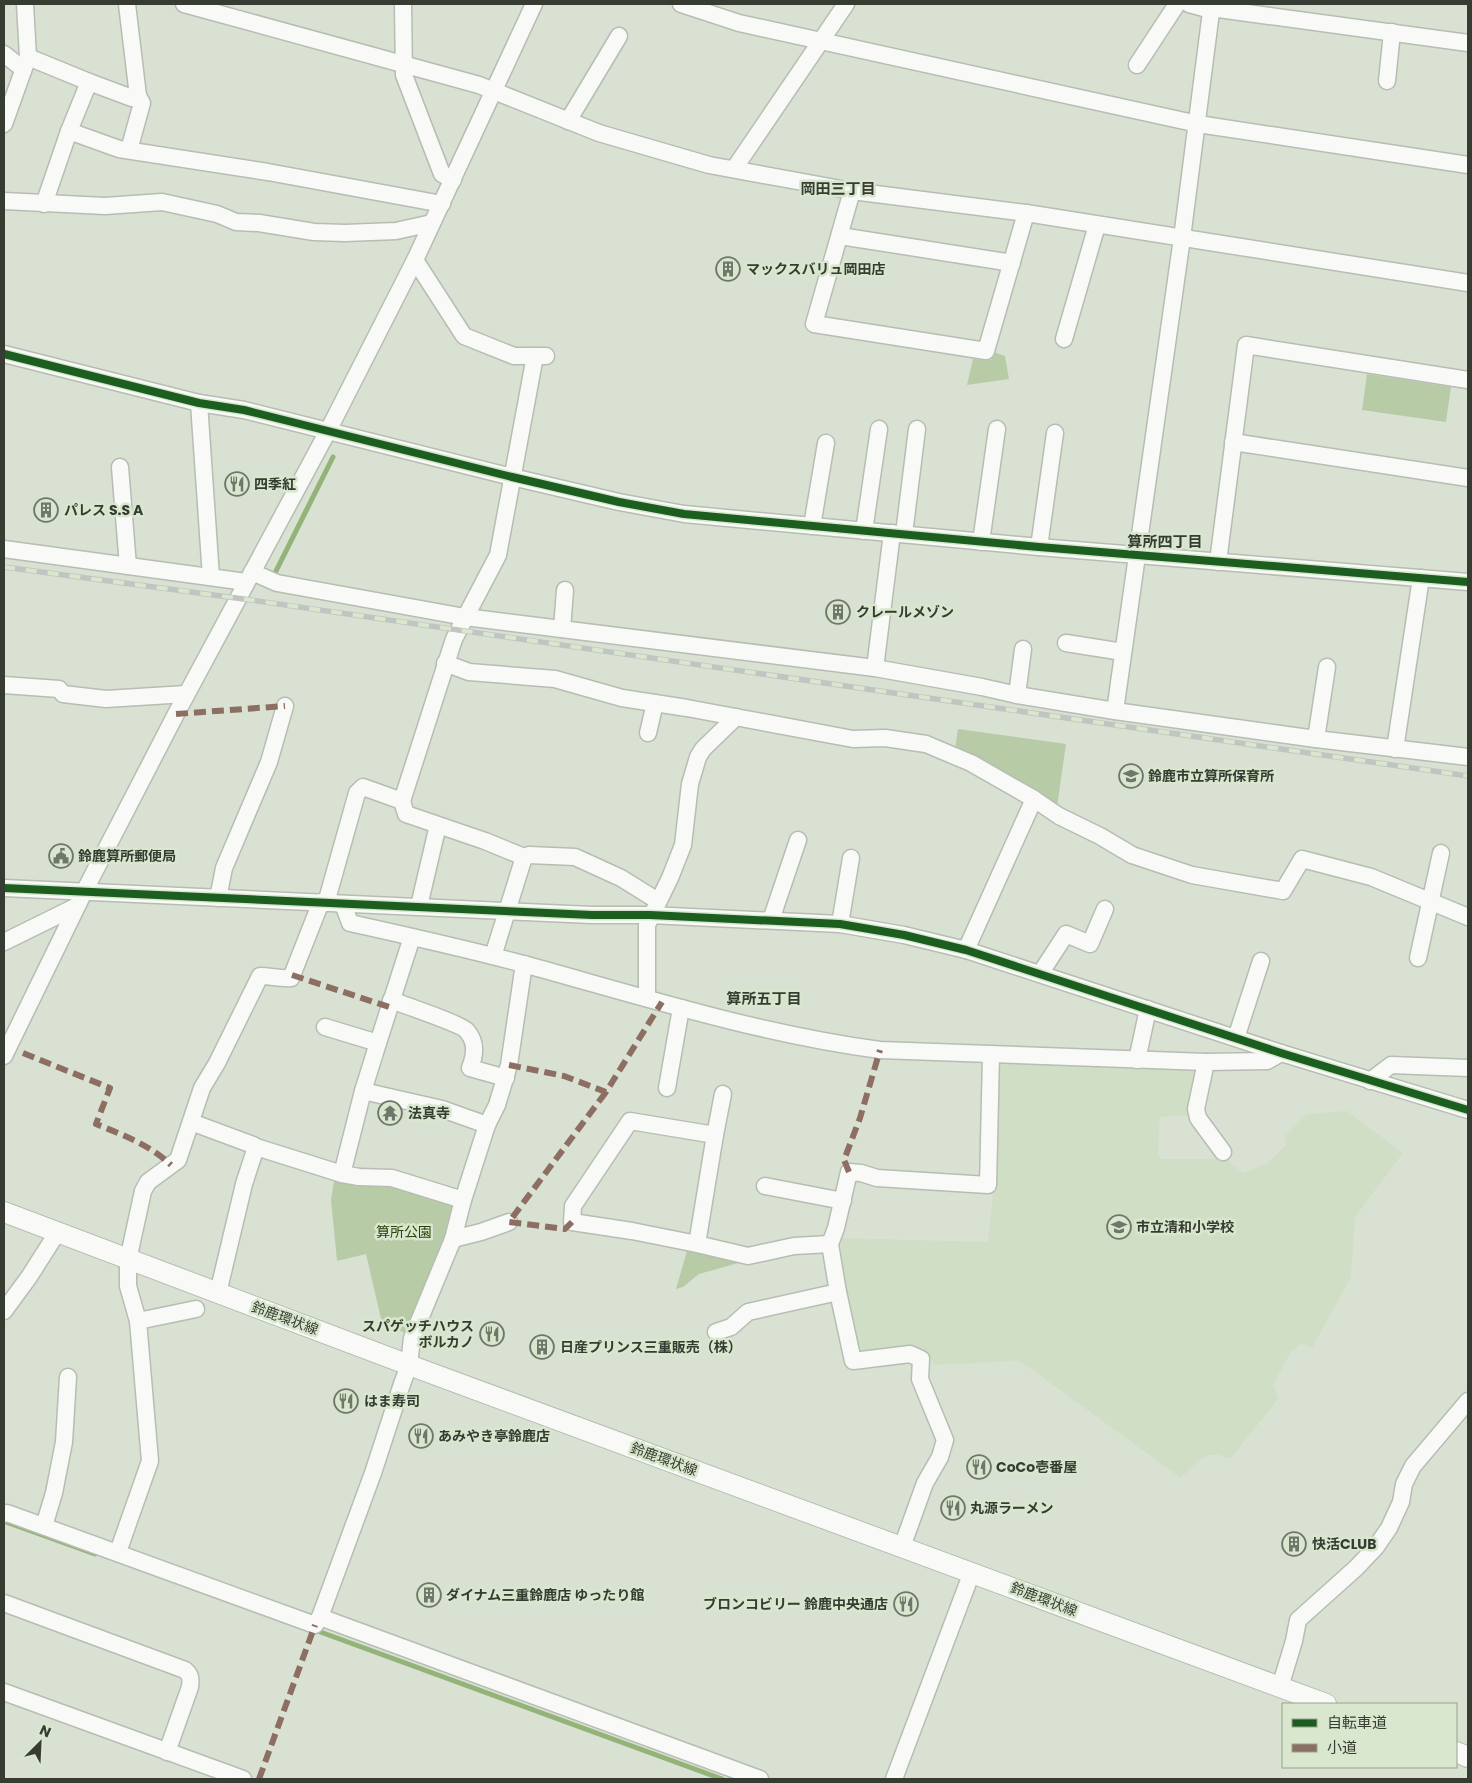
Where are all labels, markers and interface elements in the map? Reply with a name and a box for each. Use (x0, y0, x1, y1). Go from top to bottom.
district label: 岡田三丁目 (800, 178, 876, 199)
building icon: マックスバリュ岡田店 (715, 256, 741, 282)
place label: マックスバリュ岡田店 (746, 259, 886, 279)
restaurant icon: 四季紅 (224, 471, 250, 497)
place label: 四季紅 (254, 474, 296, 494)
building icon: パレス S.S A (33, 497, 59, 523)
place label: パレス S.S A (64, 500, 144, 520)
district label: 算所四丁目 (1127, 531, 1203, 552)
building icon: クレールメゾン (825, 599, 851, 625)
place label: クレールメゾン (856, 602, 954, 622)
school or university icon: 鈴鹿市立算所保育所 (1118, 763, 1144, 789)
place label: 鈴鹿市立算所保育所 (1148, 766, 1274, 786)
public building icon: 鈴鹿算所郵便局 (48, 843, 74, 869)
place label: 鈴鹿算所郵便局 (78, 846, 176, 866)
district label: 算所五丁目 (726, 988, 802, 1009)
temple icon: 法真寺 (377, 1100, 403, 1126)
place label: 法真寺 (408, 1103, 450, 1123)
school or university icon: 市立清和小学校 (1106, 1214, 1132, 1240)
place label: 市立清和小学校 (1136, 1217, 1234, 1237)
park label: 算所公園 (376, 1222, 432, 1242)
street label: 鈴鹿環状線 (249, 1297, 321, 1339)
place label: スパゲッチハウス ボルカノ (362, 1316, 474, 1352)
restaurant icon: スパゲッチハウス ボルカノ (479, 1321, 505, 1347)
building icon: 日産プリンス三重販売（株） (529, 1334, 555, 1360)
place label: 日産プリンス三重販売（株） (560, 1337, 742, 1357)
restaurant icon: はま寿司 (333, 1388, 359, 1414)
place label: はま寿司 (364, 1391, 420, 1411)
restaurant icon: あみやき亭鈴鹿店 (408, 1423, 434, 1449)
place label: あみやき亭鈴鹿店 (438, 1426, 550, 1446)
street label: 鈴鹿環状線 (628, 1438, 700, 1480)
restaurant icon: CoCo壱番屋 (966, 1454, 992, 1480)
place label: CoCo壱番屋 (996, 1457, 1077, 1477)
restaurant icon: 丸源ラーメン (940, 1495, 966, 1521)
place label: 丸源ラーメン (970, 1498, 1053, 1518)
building icon: 快活CLUB (1281, 1531, 1307, 1557)
place label: 快活CLUB (1312, 1534, 1376, 1554)
street label: 鈴鹿環状線 (1008, 1577, 1080, 1621)
building icon: ダイナム三重鈴鹿店 ゆったり館 (416, 1582, 442, 1608)
place label: ダイナム三重鈴鹿店 ゆったり館 (446, 1585, 644, 1605)
restaurant icon: ブロンコビリー 鈴鹿中央通店 (893, 1591, 919, 1617)
place label: ブロンコビリー 鈴鹿中央通店 (703, 1594, 888, 1614)
legend (1282, 1703, 1457, 1768)
text: 自転車道 (1327, 1712, 1387, 1733)
north arrow (15, 1718, 65, 1768)
text: N (36, 1720, 54, 1742)
text: 小道 (1327, 1737, 1357, 1758)

